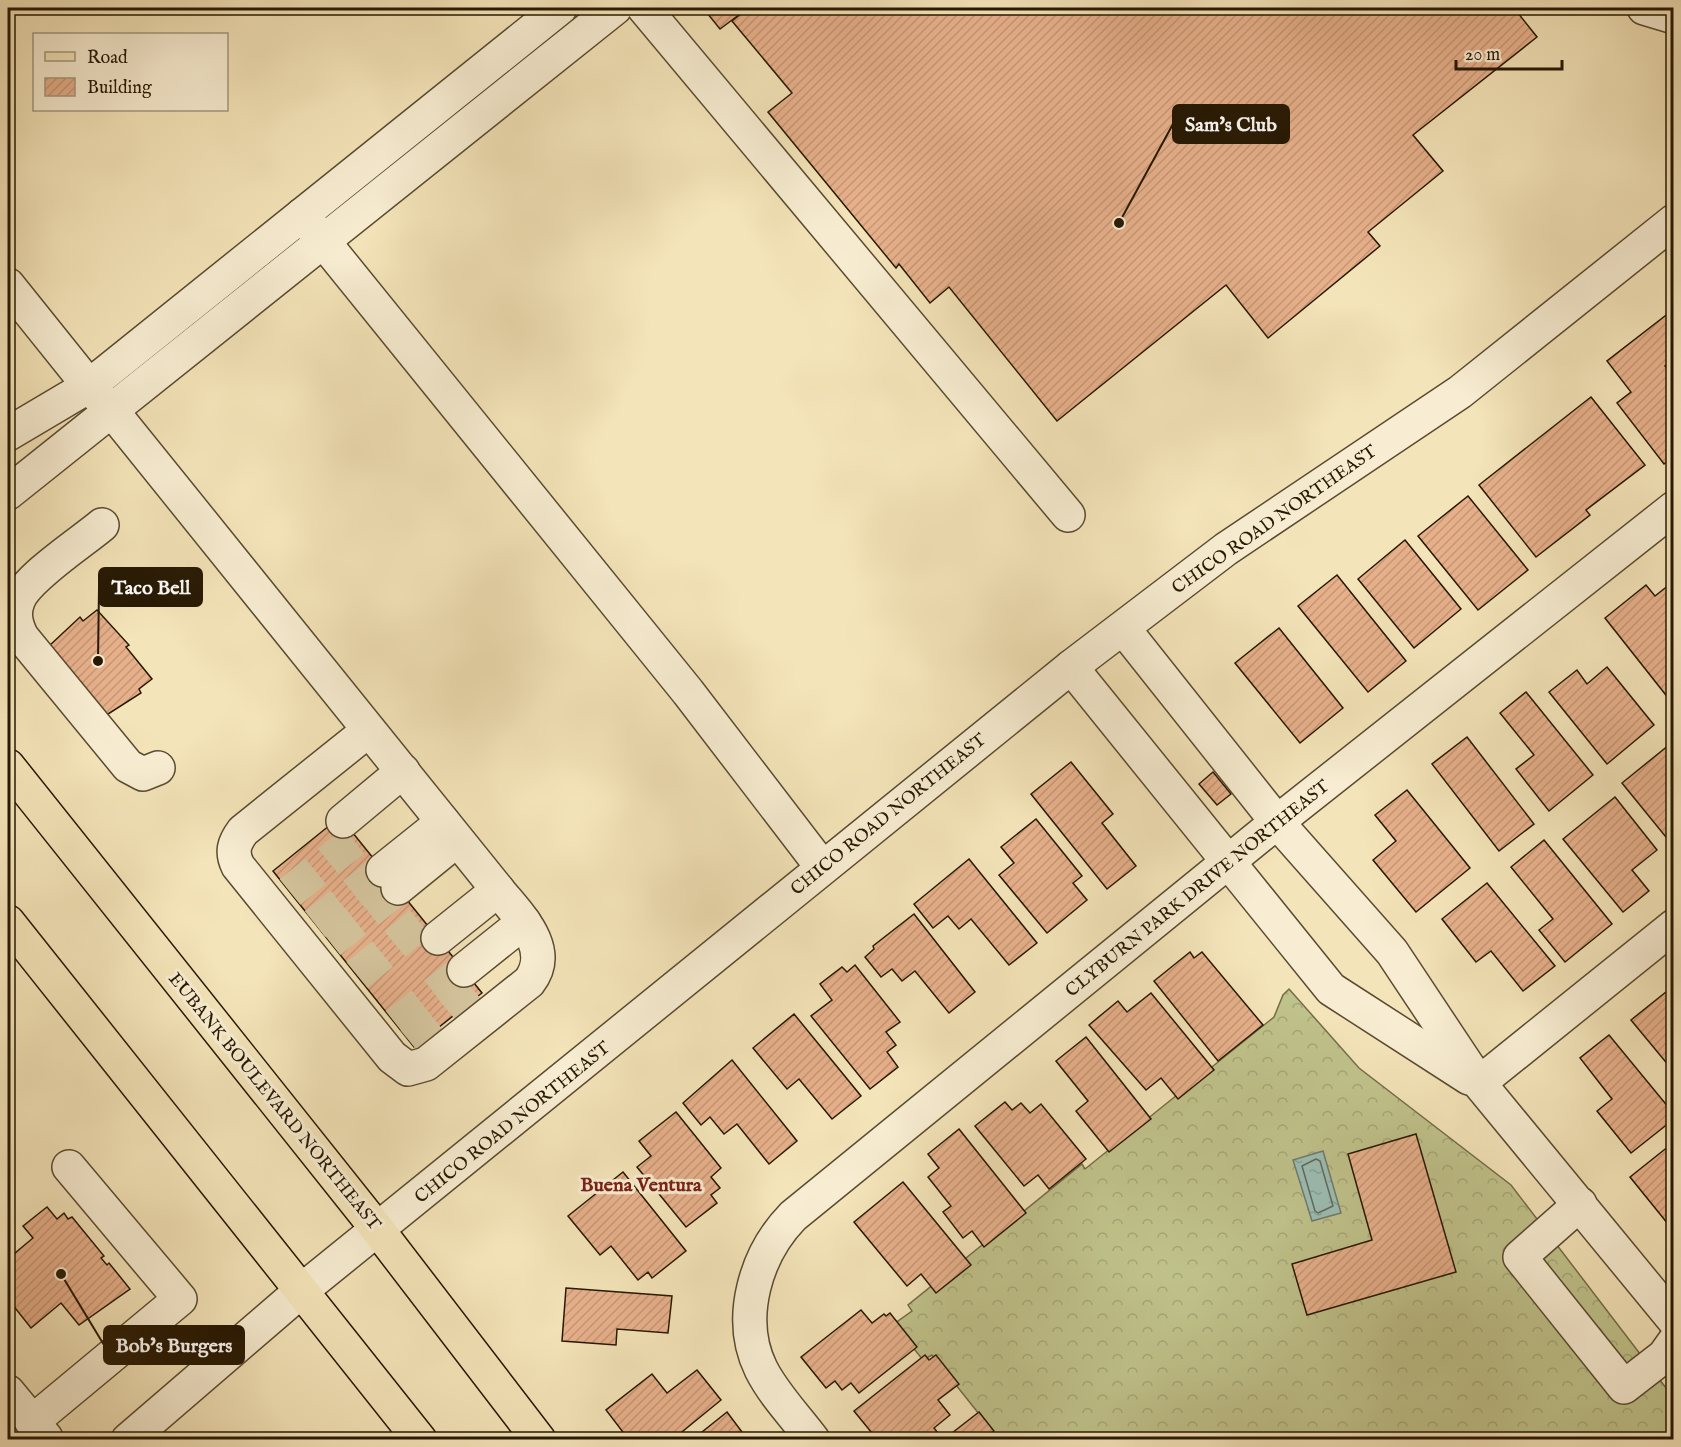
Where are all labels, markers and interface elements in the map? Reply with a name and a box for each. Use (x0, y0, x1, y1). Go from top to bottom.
legend (33, 33, 228, 111)
scale bar (1456, 33, 1562, 71)
text: 20 m (1465, 44, 1500, 67)
text: Road (87, 47, 128, 70)
text: Building (87, 77, 152, 100)
callout: Sam's Club (1173, 105, 1289, 143)
text: Sam's Club (1185, 113, 1277, 138)
street label: CHICO ROAD NORTHEAST (1168, 441, 1382, 600)
callout: Taco Bell (99, 568, 202, 606)
text: Taco Bell (111, 576, 191, 601)
street label: CHICO ROAD NORTHEAST (787, 729, 991, 901)
street label: CLYBURN PARK DRIVE NORTHEAST (1061, 775, 1335, 1003)
street label: EUBANK BOULEVARD NORTHEAST (163, 968, 385, 1236)
street label: CHICO ROAD NORTHEAST (411, 1037, 615, 1209)
district label: Buena Ventura (580, 1173, 702, 1198)
callout: Bob's Burgers (104, 1326, 244, 1364)
text: Bob's Burgers (116, 1334, 232, 1359)

